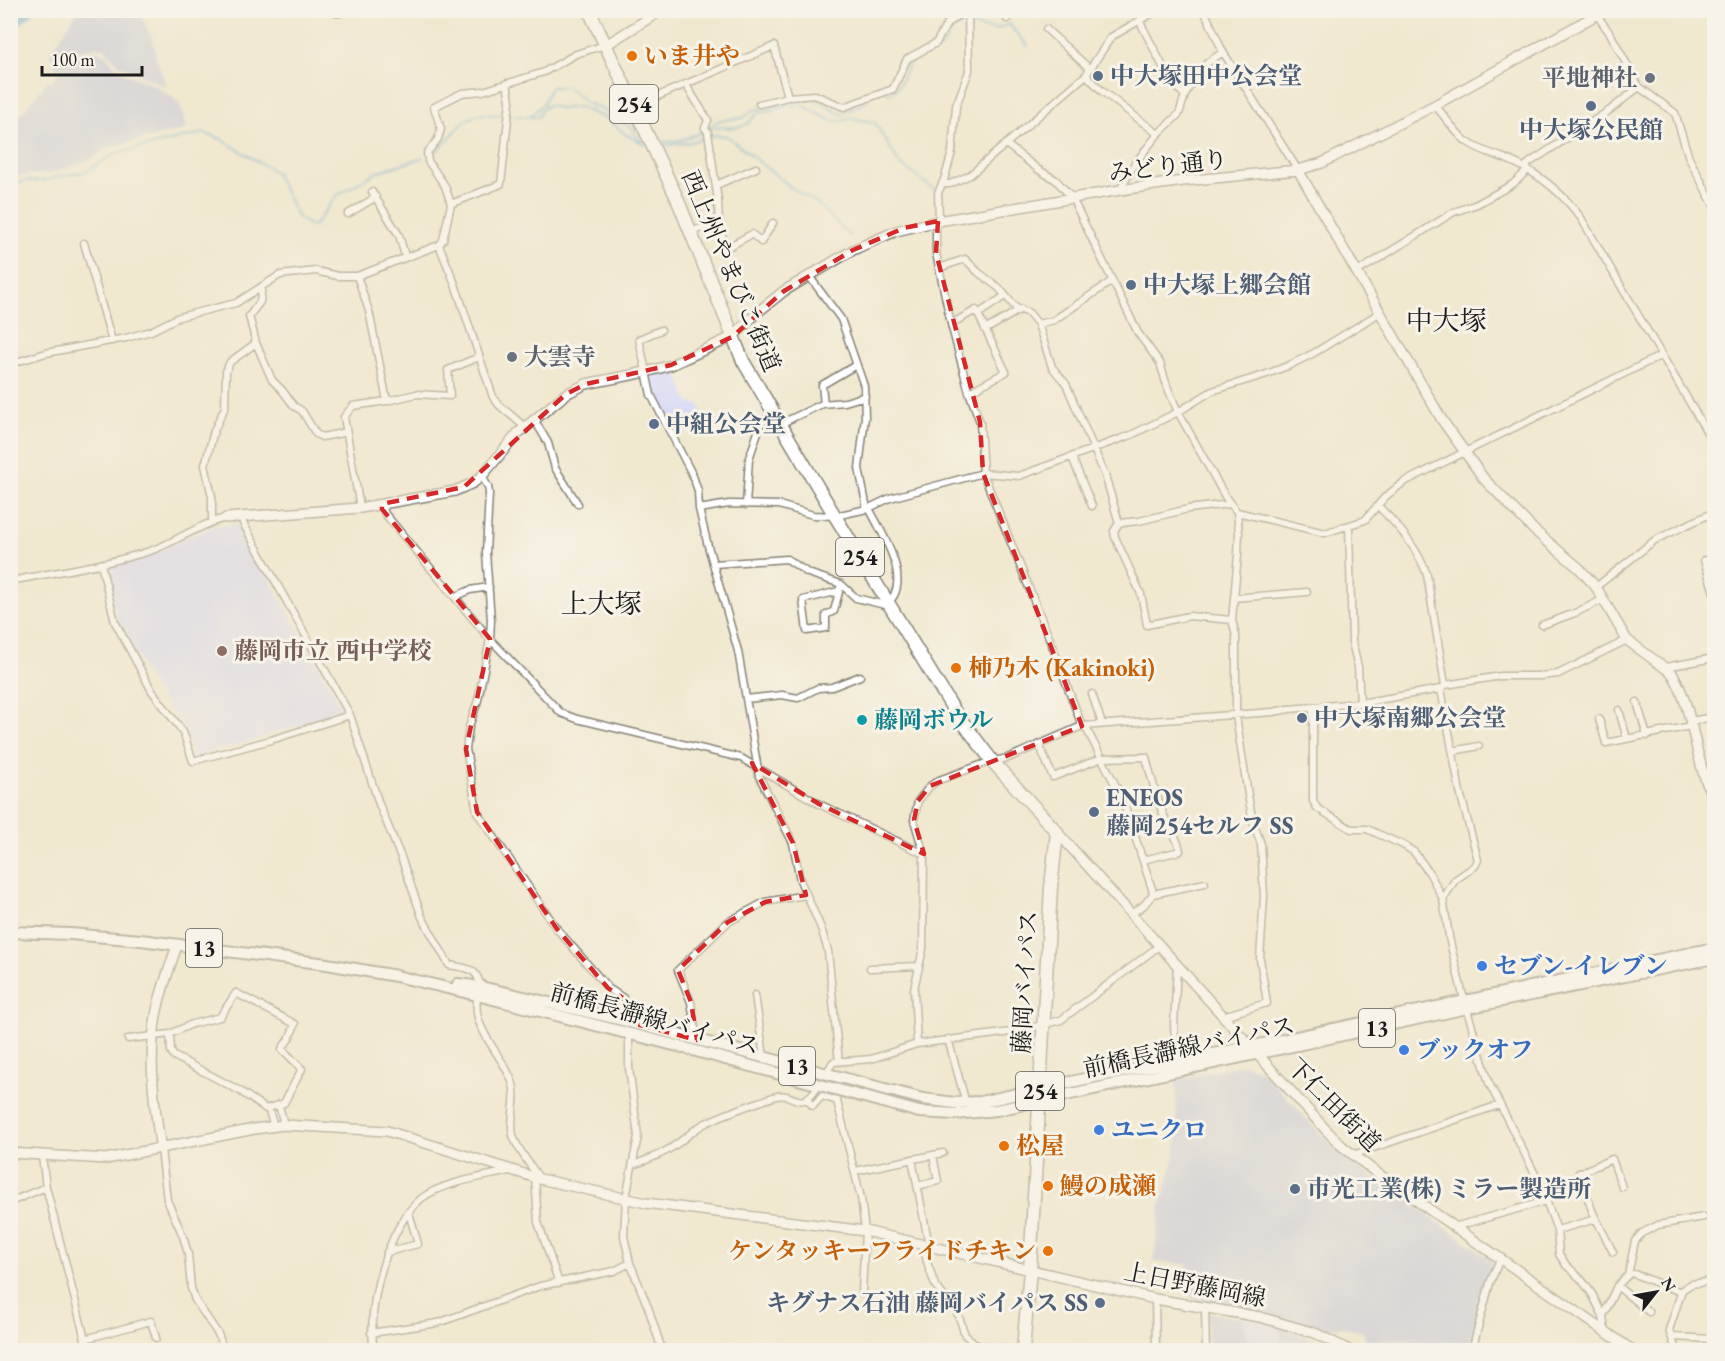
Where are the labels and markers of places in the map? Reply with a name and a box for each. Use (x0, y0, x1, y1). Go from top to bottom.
place label: いま井や (644, 40, 740, 71)
marker: いま井や (625, 49, 639, 63)
place label: 中大塚田中公会堂 (1110, 60, 1302, 91)
place label: 平地神社 (1542, 62, 1638, 93)
marker: 中大塚田中公会堂 (1091, 69, 1105, 83)
marker: 平地神社 (1643, 71, 1657, 85)
marker: 中大塚公民館 (1584, 99, 1598, 113)
place label: 中大塚公民館 (1519, 114, 1663, 145)
place label: 中大塚上郷会館 (1143, 269, 1311, 300)
marker: 中大塚上郷会館 (1124, 278, 1138, 292)
place label: 大雲寺 (524, 341, 596, 372)
marker: 大雲寺 (505, 350, 519, 364)
place label: 中組公会堂 (666, 408, 786, 439)
marker: 中組公会堂 (647, 417, 661, 431)
place label: 藤岡市立 西中学校 (234, 635, 432, 666)
marker: 藤岡市立 西中学校 (215, 644, 229, 658)
place label: 柿乃木 (Kakinoki) (968, 652, 1155, 683)
marker: 柿乃木 (Kakinoki) (949, 661, 963, 675)
place label: 中大塚南郷公会堂 (1314, 702, 1506, 733)
place label: 藤岡ボウル (874, 704, 993, 735)
marker: 中大塚南郷公会堂 (1295, 711, 1309, 725)
marker: 藤岡ボウル (855, 713, 869, 727)
place label: ENEOS 藤岡254セルフ SS (1106, 782, 1294, 841)
marker: ENEOS 藤岡254セルフ SS (1087, 805, 1101, 819)
place label: セブン-イレブン (1494, 950, 1668, 981)
marker: セブン-イレブン (1475, 959, 1489, 973)
place label: ブックオフ (1416, 1034, 1534, 1065)
marker: ブックオフ (1397, 1043, 1411, 1057)
place label: ユニクロ (1111, 1114, 1207, 1145)
marker: ユニクロ (1092, 1123, 1106, 1137)
place label: 松屋 (1016, 1130, 1064, 1161)
marker: 松屋 (997, 1139, 1011, 1153)
place label: 鰻の成瀬 (1060, 1170, 1156, 1201)
place label: 市光工業(株) ミラー製造所 (1307, 1173, 1591, 1204)
marker: 鰻の成瀬 (1041, 1179, 1055, 1193)
marker: 市光工業(株) ミラー製造所 (1288, 1182, 1302, 1196)
place label: ケンタッキーフライドチキン (728, 1235, 1036, 1266)
marker: ケンタッキーフライドチキン (1041, 1244, 1055, 1258)
place label: キグナス石油 藤岡バイパス SS (766, 1287, 1088, 1318)
marker: キグナス石油 藤岡バイパス SS (1093, 1296, 1107, 1310)

